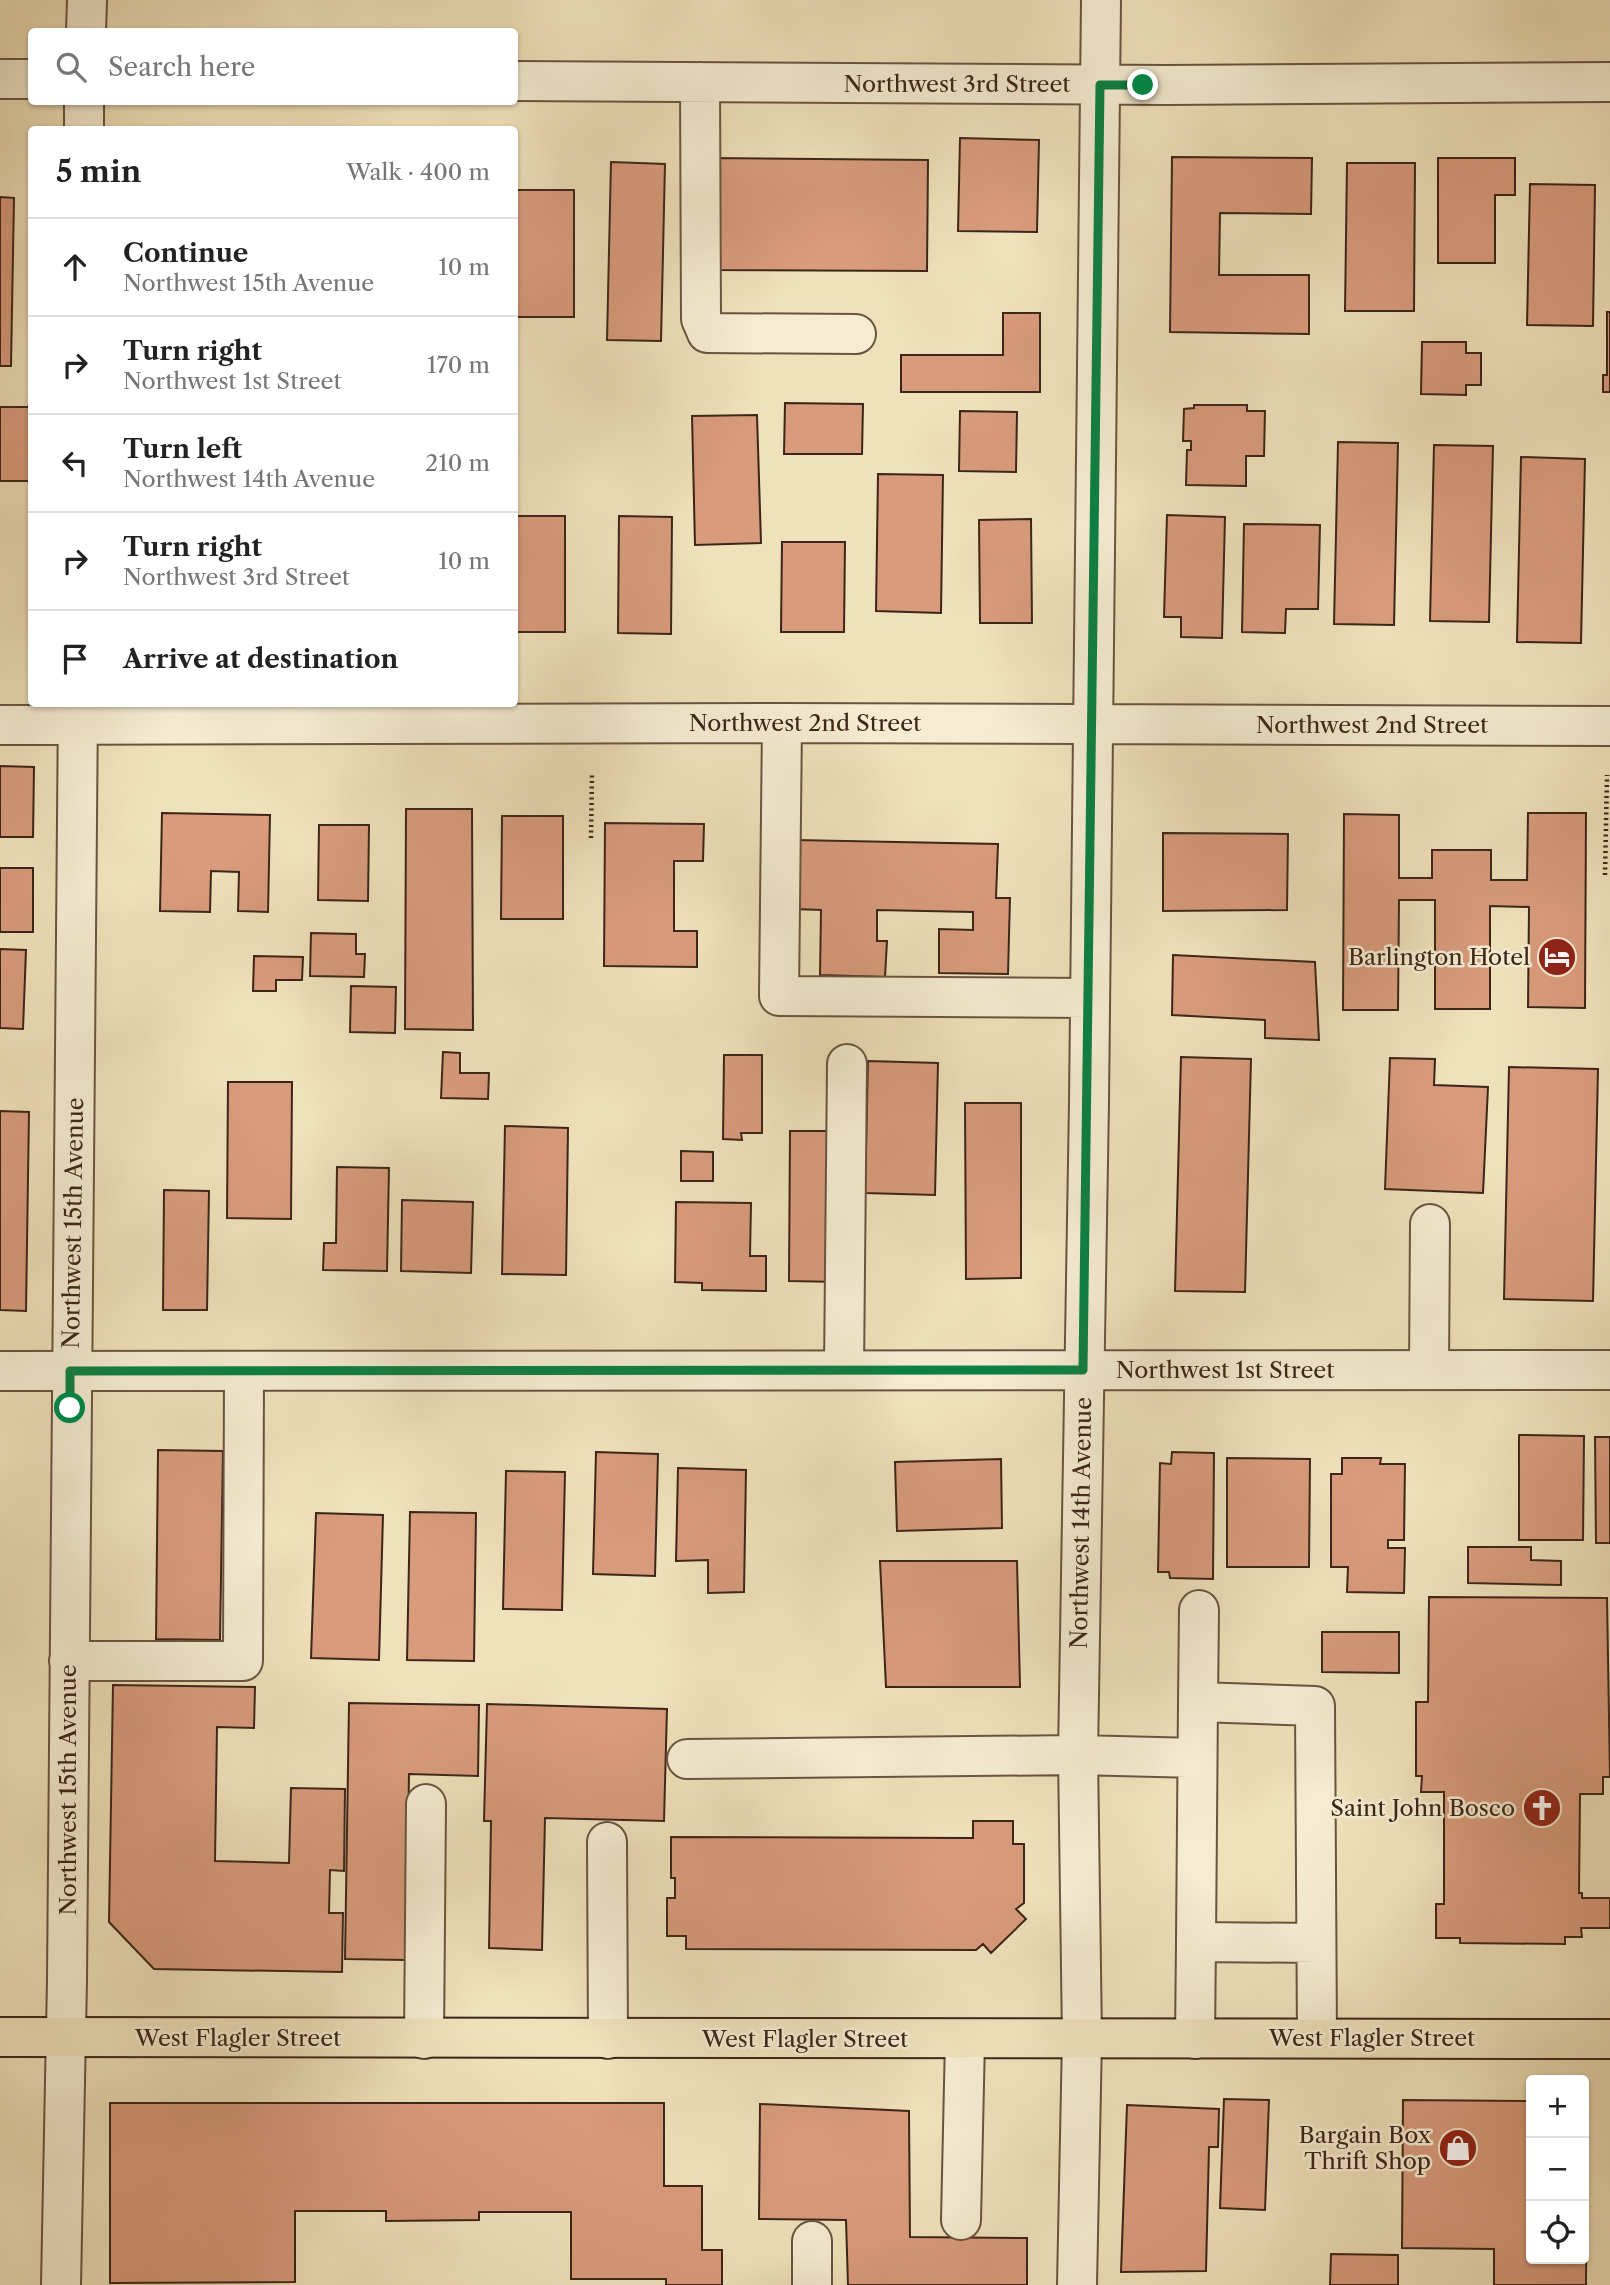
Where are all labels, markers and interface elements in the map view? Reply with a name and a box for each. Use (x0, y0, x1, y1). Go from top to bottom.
search box (28, 28, 518, 105)
icon: search (52, 48, 90, 86)
text: Search here (108, 51, 255, 83)
route end (1127, 69, 1158, 100)
street label: Northwest 3rd Street (844, 70, 1070, 98)
text: 5 min (56, 153, 141, 190)
text: Walk · 400 m (346, 158, 490, 186)
text: Continue (123, 237, 248, 269)
icon: ahead (56, 248, 94, 286)
text: 10 m (438, 253, 490, 281)
text: Northwest 15th Avenue (123, 269, 374, 297)
text: Turn right (123, 335, 262, 367)
icon: right (56, 346, 94, 384)
text: 170 m (427, 351, 490, 379)
text: Northwest 1st Street (123, 367, 342, 395)
text: Turn left (123, 433, 242, 465)
icon: left (56, 444, 94, 482)
text: 210 m (425, 449, 490, 477)
text: Northwest 14th Avenue (123, 465, 375, 493)
text: Turn right (123, 531, 262, 563)
icon: right (56, 542, 94, 580)
text: 10 m (438, 547, 490, 575)
text: Northwest 3rd Street (123, 563, 350, 591)
icon: arrive (56, 640, 94, 678)
text: Arrive at destination (123, 643, 398, 675)
street label: Northwest 2nd Street (689, 709, 921, 737)
street label: Northwest 2nd Street (1256, 711, 1488, 739)
hotel icon: Barlington Hotel (1536, 936, 1578, 978)
place label: Barlington Hotel (1348, 943, 1530, 971)
street label: Northwest 15th Avenue (57, 1097, 89, 1349)
street label: Northwest 1st Street (1116, 1356, 1334, 1384)
route start (54, 1392, 85, 1423)
street label: Northwest 14th Avenue (1065, 1397, 1097, 1649)
street label: Northwest 15th Avenue (54, 1664, 82, 1916)
church icon: Saint John Bosco (1521, 1787, 1563, 1829)
place label: Saint John Bosco (1330, 1794, 1515, 1822)
street label: West Flagler Street (134, 2024, 341, 2052)
street label: West Flagler Street (1268, 2024, 1475, 2052)
street label: West Flagler Street (701, 2025, 908, 2053)
map controls (1526, 2075, 1589, 2264)
button: + (1526, 2075, 1589, 2138)
place label: Bargain Box Thrift Shop (1299, 2121, 1432, 2175)
shop icon: Bargain Box Thrift Shop (1437, 2127, 1479, 2169)
button: − (1526, 2138, 1589, 2201)
button: locate (1526, 2201, 1589, 2264)

